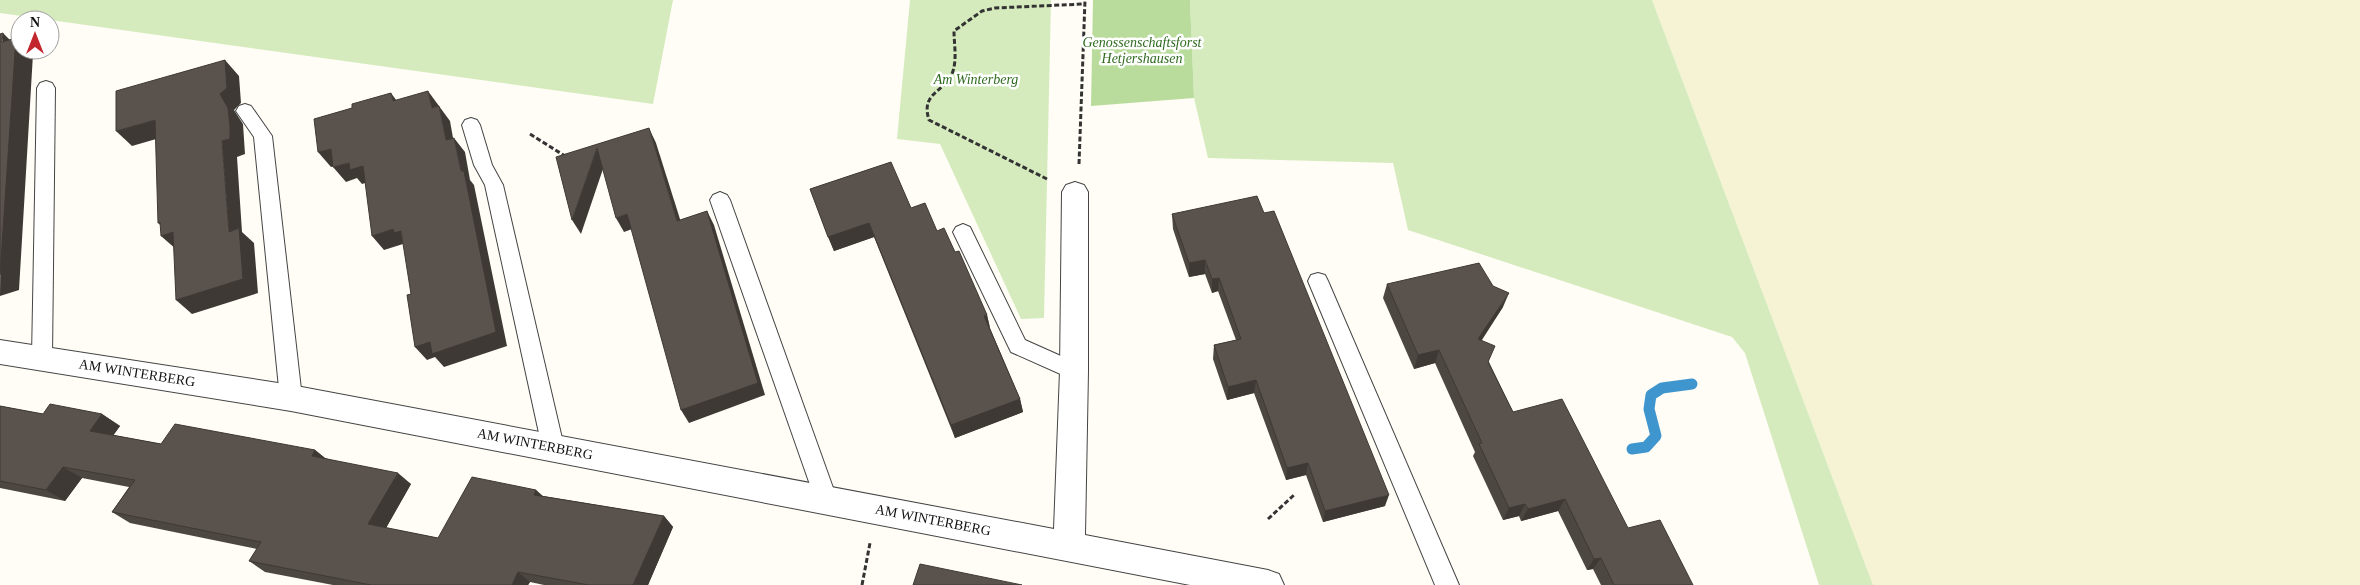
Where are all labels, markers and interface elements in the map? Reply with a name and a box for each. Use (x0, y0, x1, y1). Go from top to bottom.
north arrow (10, 10, 60, 60)
text: N (30, 15, 40, 30)
park label: Genossenschaftsforst Hetjershausen (1083, 35, 1203, 66)
park label: Am Winterberg (933, 72, 1018, 87)
street label: AM WINTERBERG (78, 356, 196, 390)
street label: AM WINTERBERG (476, 425, 594, 463)
street label: AM WINTERBERG (874, 501, 992, 539)

